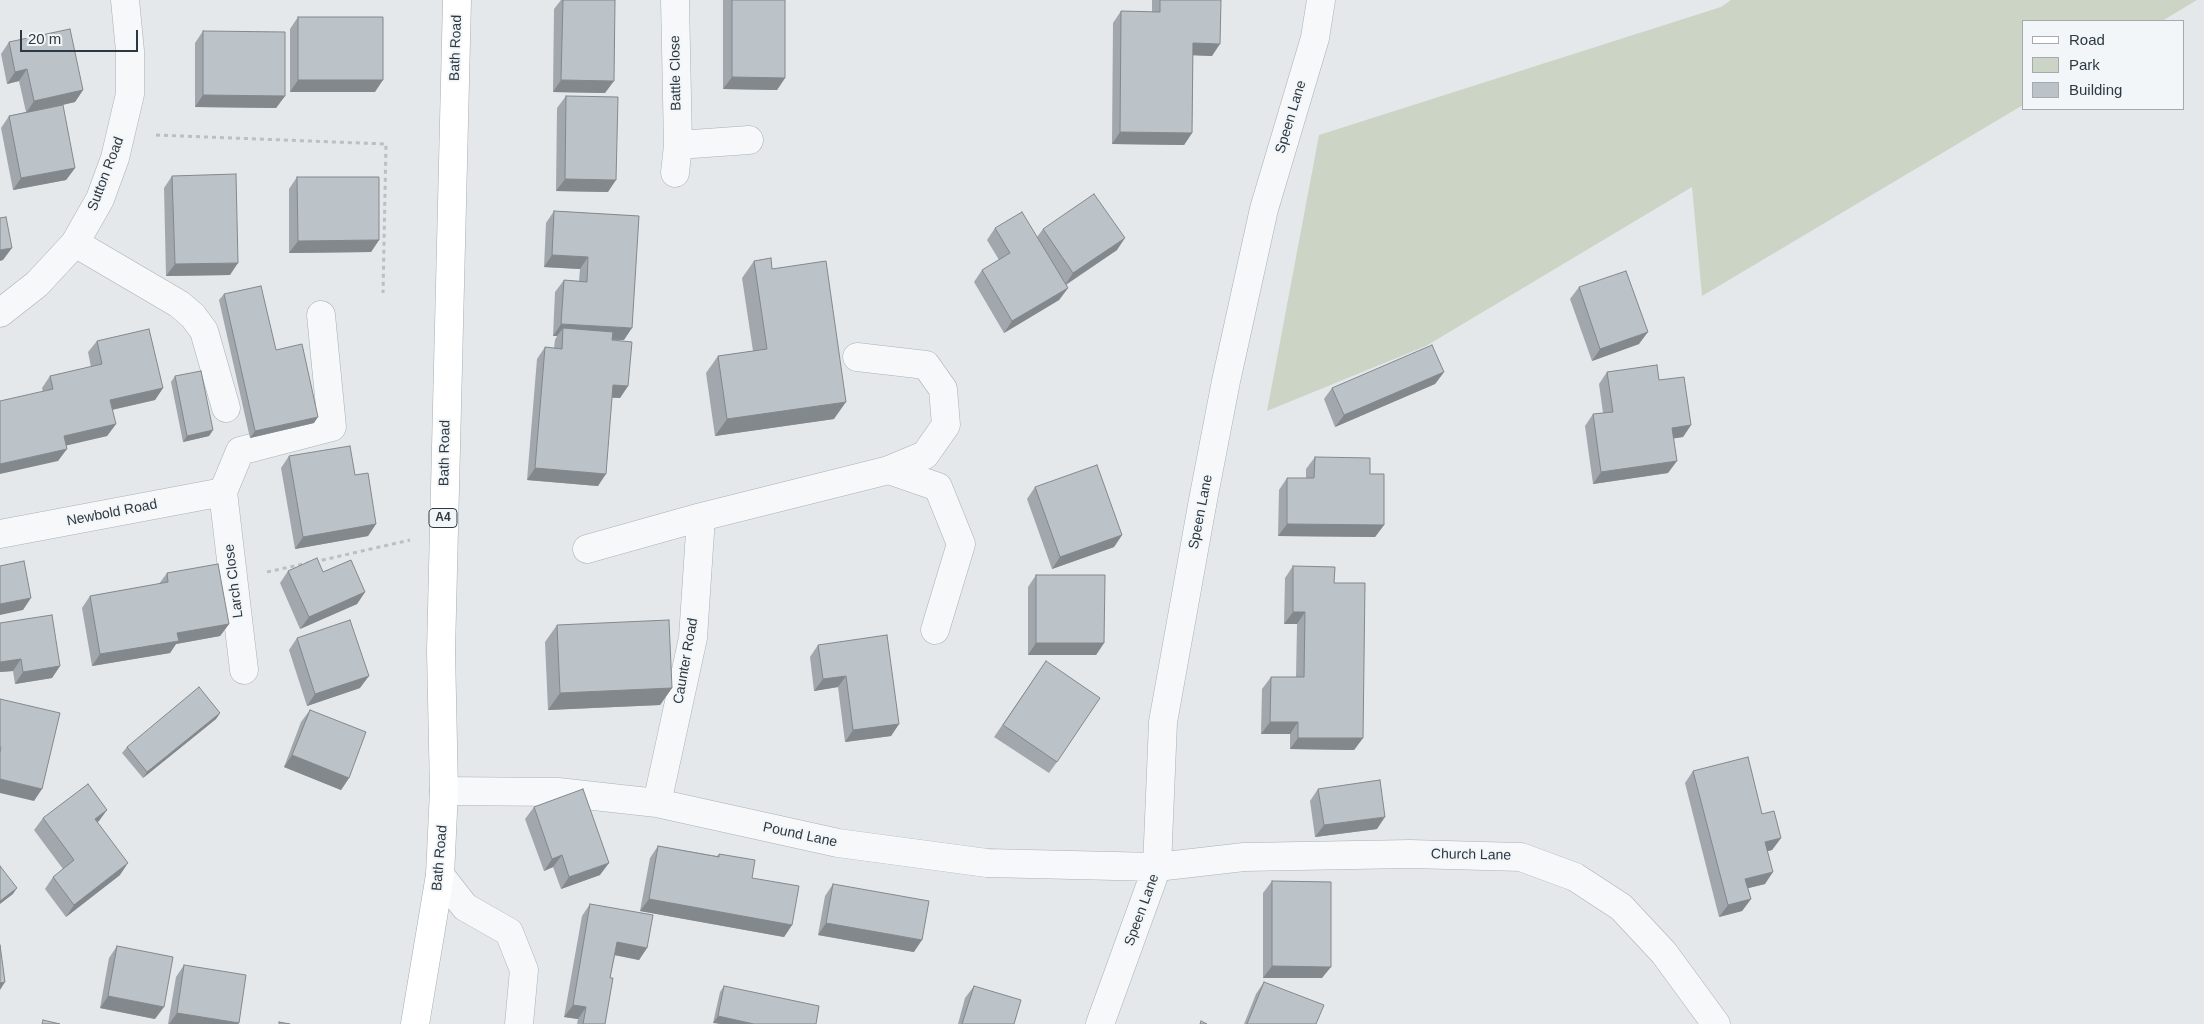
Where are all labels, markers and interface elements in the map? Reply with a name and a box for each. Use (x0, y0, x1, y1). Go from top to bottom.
street label: Bath Road (446, 15, 466, 81)
scale bar (22, 20, 140, 52)
legend (2022, 20, 2184, 110)
text: 20 m (28, 30, 61, 47)
text: Road (2069, 31, 2105, 48)
street label: Battle Close (667, 35, 685, 111)
text: Park (2069, 56, 2100, 73)
street label: Speen Lane (1272, 78, 1310, 156)
text: Building (2069, 81, 2122, 98)
street label: Sutton Road (84, 135, 128, 213)
street label: Bath Road (436, 420, 454, 486)
street label: Speen Lane (1186, 473, 1216, 551)
street label: Newbold Road (65, 496, 159, 530)
road number: A4 (429, 508, 457, 528)
street label: Larch Close (221, 543, 247, 619)
street label: Caunter Road (670, 617, 702, 705)
street label: Pound Lane (761, 819, 839, 851)
street label: Bath Road (429, 824, 451, 892)
street label: Church Lane (1431, 846, 1511, 864)
street label: Speen Lane (1121, 872, 1163, 948)

